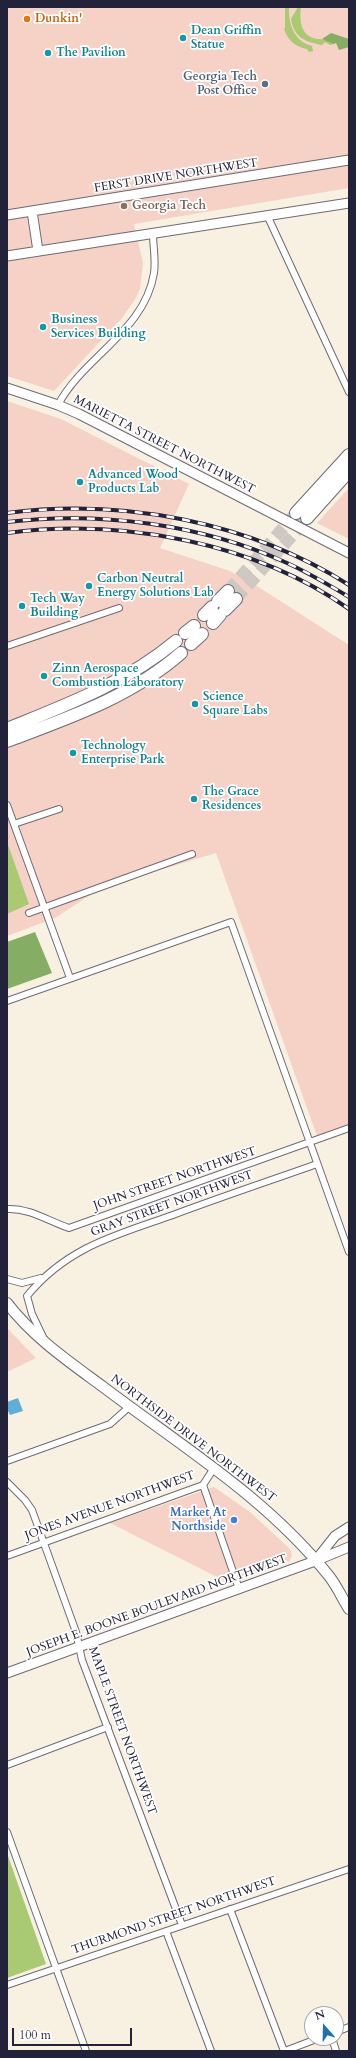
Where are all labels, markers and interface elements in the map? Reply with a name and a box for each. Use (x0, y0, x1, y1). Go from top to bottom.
place label: Dunkin' (35, 12, 82, 26)
marker: Dunkin' (22, 14, 32, 24)
place label: Dean Griffin Statue (191, 24, 262, 52)
marker: Dean Griffin Statue (178, 33, 188, 43)
place label: The Pavilion (56, 46, 126, 60)
marker: The Pavilion (43, 48, 53, 58)
place label: Georgia Tech Post Office (183, 70, 257, 98)
marker: Georgia Tech Post Office (260, 79, 270, 89)
street label: FERST DRIVE NORTHWEST (93, 156, 259, 196)
place label: Georgia Tech (132, 199, 206, 213)
marker: Georgia Tech (119, 201, 129, 211)
place label: Business Services Building (51, 313, 146, 341)
marker: Business Services Building (38, 322, 48, 332)
street label: MARIETTA STREET NORTHWEST (71, 393, 257, 497)
place label: Advanced Wood Products Lab (88, 468, 178, 496)
marker: Advanced Wood Products Lab (75, 477, 85, 487)
place label: Carbon Neutral Energy Solutions Lab (97, 572, 214, 600)
marker: Carbon Neutral Energy Solutions Lab (84, 581, 94, 591)
place label: Tech Way Building (30, 592, 85, 620)
marker: Tech Way Building (17, 601, 27, 611)
place label: Zinn Aerospace Combustion Laboratory (52, 662, 184, 690)
marker: Zinn Aerospace Combustion Laboratory (39, 671, 49, 681)
place label: Science Square Labs (203, 690, 268, 718)
marker: Science Square Labs (190, 699, 200, 709)
place label: Technology Enterprise Park (81, 739, 165, 767)
marker: Technology Enterprise Park (68, 748, 78, 758)
place label: The Grace Residences (202, 785, 261, 813)
marker: The Grace Residences (189, 794, 199, 804)
street label: JOHN STREET NORTHWEST (92, 1144, 258, 1214)
street label: GRAY STREET NORTHWEST (89, 1168, 255, 1240)
street label: NORTHSIDE DRIVE NORTHWEST (108, 1372, 278, 1506)
street label: JONES AVENUE NORTHWEST (23, 1468, 197, 1544)
place label: Market At Northside (170, 1506, 226, 1534)
marker: Market At Northside (229, 1515, 239, 1525)
street label: JOSEPH E. BOONE BOULEVARD NORTHWEST (25, 1552, 289, 1660)
street label: MAPLE STREET NORTHWEST (85, 1645, 159, 1817)
street label: THURMOND STREET NORTHWEST (70, 1874, 278, 1958)
north arrow (304, 2006, 344, 2046)
text: N (313, 2007, 327, 2024)
scale bar (14, 2020, 134, 2046)
text: 100 m (19, 2027, 51, 2043)

